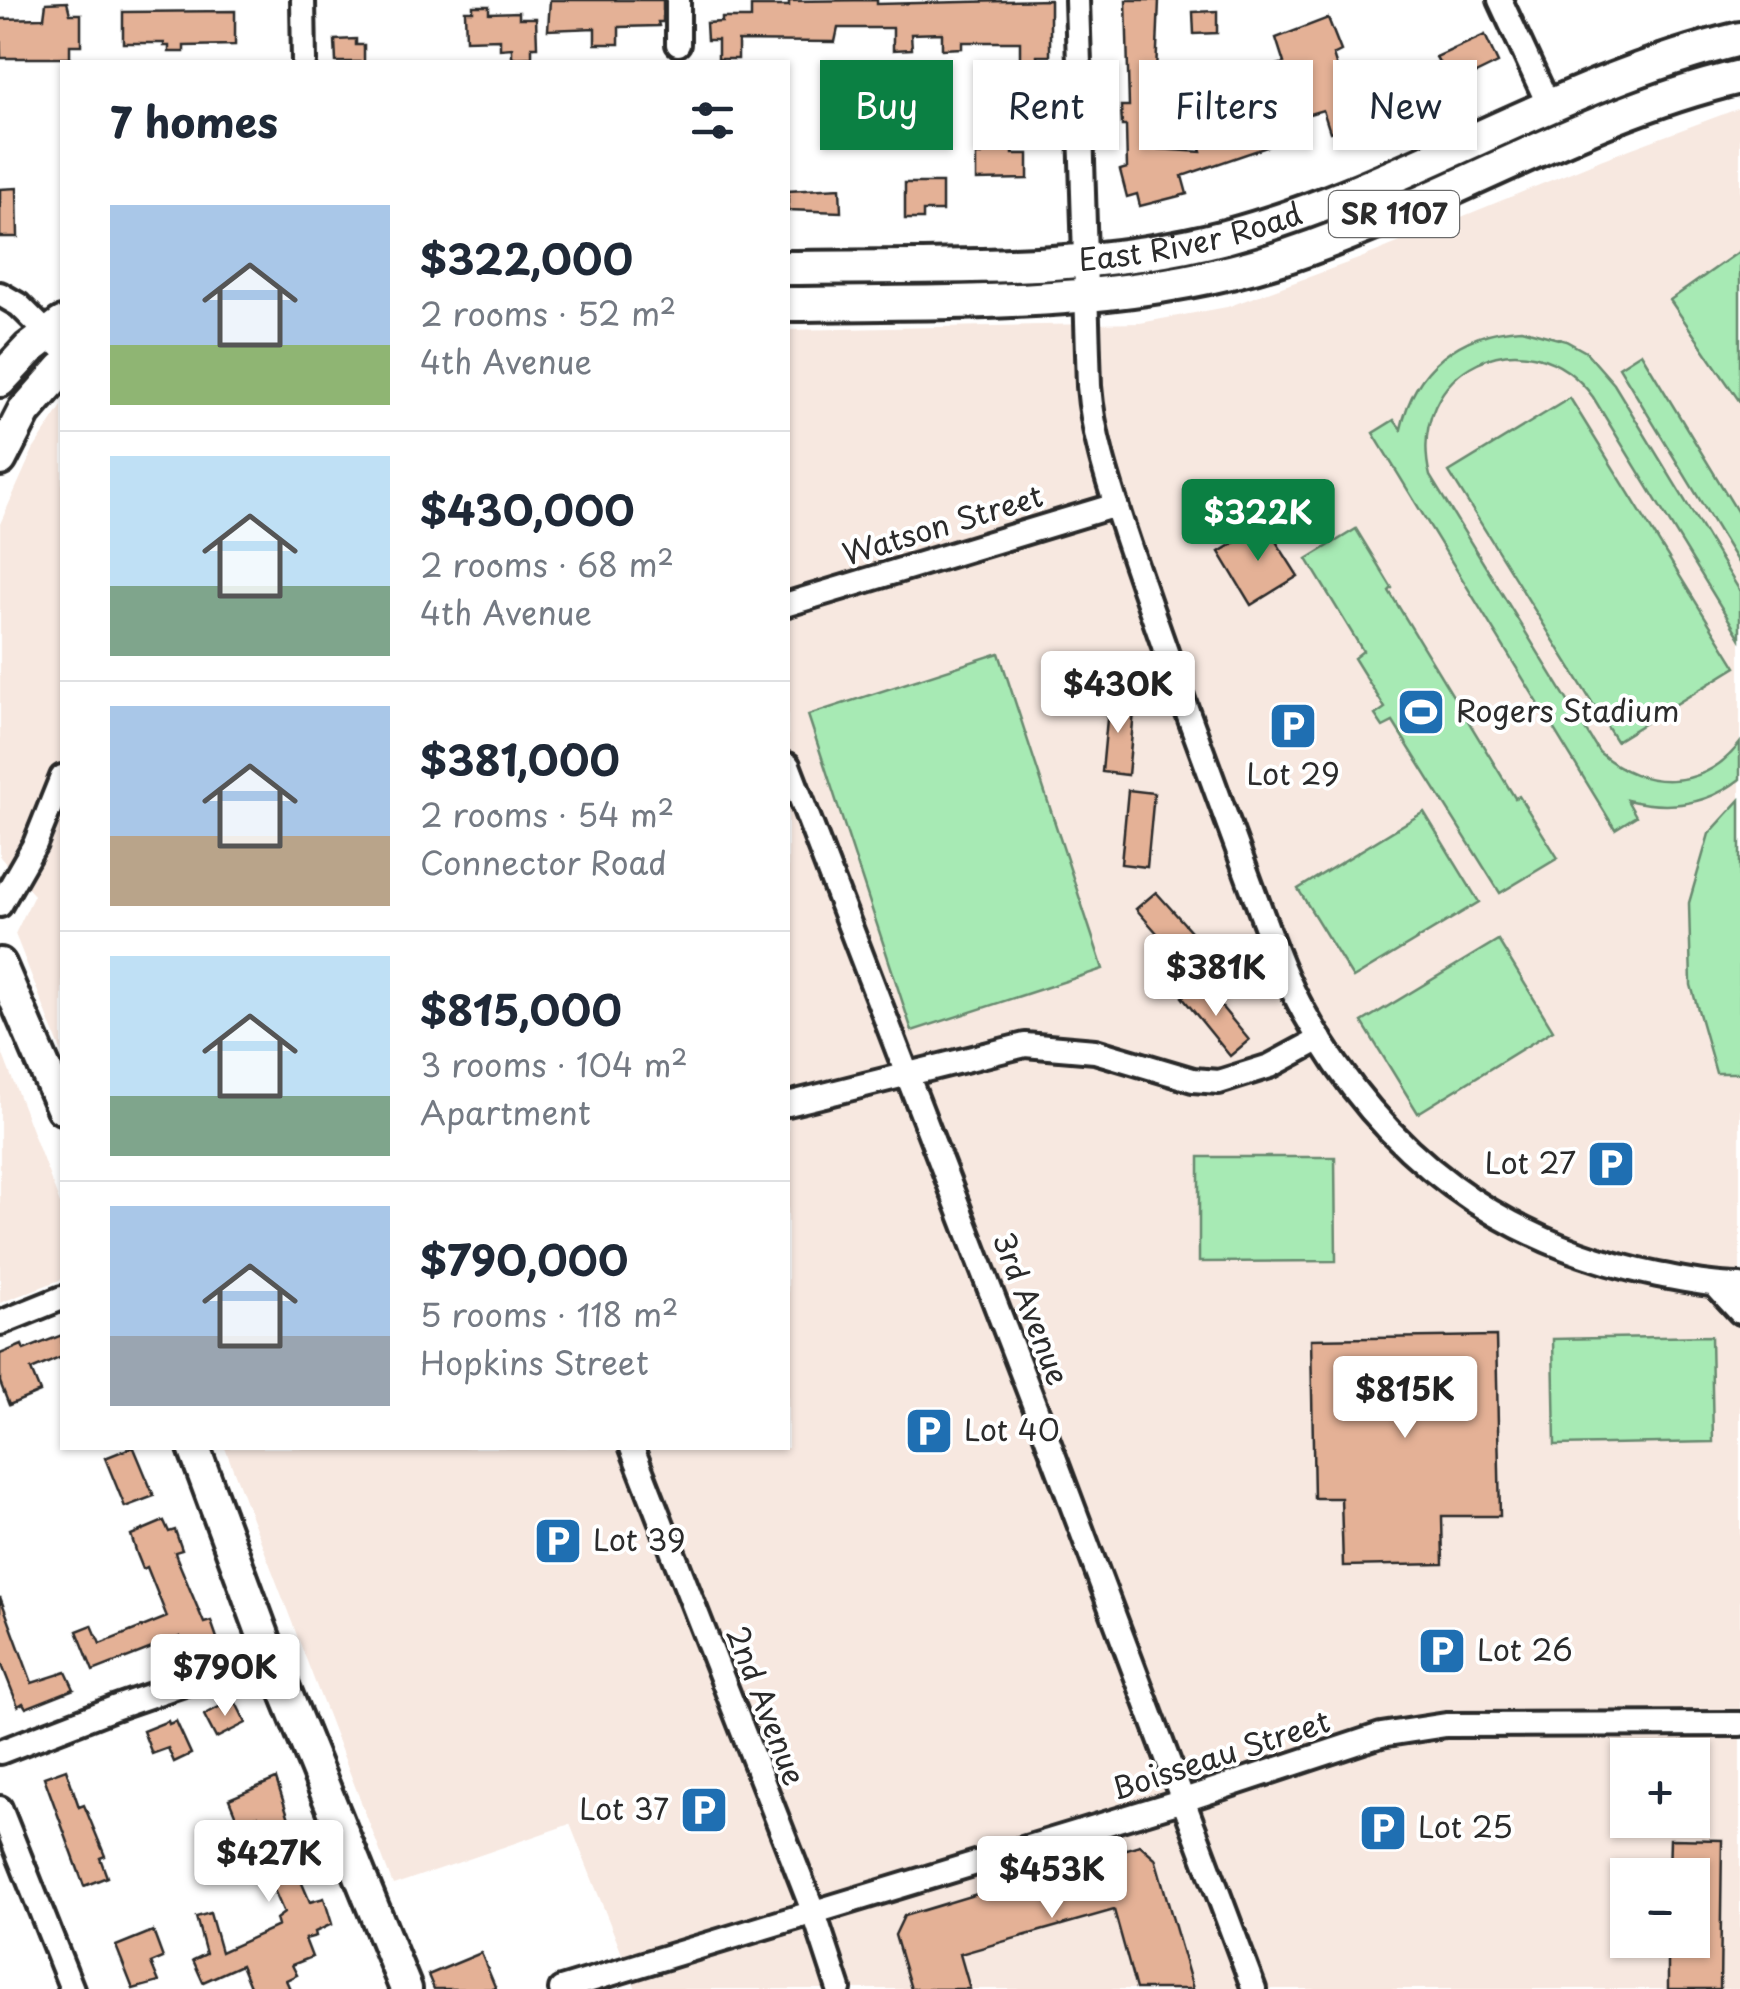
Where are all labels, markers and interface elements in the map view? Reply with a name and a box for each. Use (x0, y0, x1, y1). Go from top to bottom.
chip: Buy (820, 60, 953, 150)
chip: Rent (973, 60, 1119, 150)
chip: Filters (1139, 60, 1313, 150)
chip: New (1333, 60, 1477, 150)
text: 7 homes (110, 89, 278, 152)
icon: filters (685, 93, 740, 148)
street label: East River Road (1076, 190, 1308, 281)
road number: SR 1107 (1329, 191, 1459, 237)
text: $322,000 (420, 226, 633, 289)
icon: home (190, 245, 310, 365)
text: 2 rooms · 52 m² (420, 289, 676, 337)
text: 4th Avenue (420, 337, 592, 385)
street label: Watson Street (837, 472, 1048, 575)
text: $430,000 (420, 477, 635, 540)
pin: $322K (1188, 479, 1328, 564)
text: $322K (1204, 487, 1312, 535)
icon: home (190, 496, 310, 616)
text: 2 rooms · 68 m² (420, 540, 674, 588)
text: 4th Avenue (420, 588, 592, 636)
pin: $430K (1048, 651, 1188, 736)
text: $430K (1063, 659, 1173, 707)
sports icon: Rogers Stadium (1395, 686, 1447, 738)
place label: Rogers Stadium (1456, 687, 1679, 732)
parking icon: Lot 29 (1267, 700, 1319, 752)
text: $381,000 (420, 727, 620, 790)
icon: home (190, 746, 310, 866)
place label: Lot 29 (1246, 750, 1340, 795)
text: 2 rooms · 54 m² (420, 790, 674, 838)
text: Connector Road (420, 838, 667, 886)
pin: $381K (1146, 934, 1286, 1019)
text: $381K (1166, 942, 1266, 990)
text: $815,000 (420, 977, 622, 1040)
icon: home (190, 996, 310, 1116)
text: 3 rooms · 104 m² (420, 1040, 688, 1088)
text: Apartment (420, 1088, 591, 1136)
parking icon: Lot 27 (1585, 1138, 1637, 1190)
place label: Lot 27 (1485, 1139, 1576, 1184)
street label: 3rd Avenue (983, 1225, 1082, 1391)
text: $790,000 (420, 1227, 628, 1290)
icon: home (190, 1246, 310, 1366)
text: 5 rooms · 118 m² (420, 1290, 678, 1338)
text: Hopkins Street (420, 1338, 649, 1386)
pin: $815K (1335, 1356, 1475, 1441)
text: $815K (1355, 1364, 1455, 1412)
parking icon: Lot 40 (903, 1405, 955, 1457)
place label: Lot 40 (964, 1406, 1060, 1451)
parking icon: Lot 39 (532, 1515, 584, 1567)
place label: Lot 39 (593, 1516, 685, 1561)
street label: 2nd Avenue (716, 1619, 818, 1791)
parking icon: Lot 26 (1416, 1625, 1468, 1677)
place label: Lot 26 (1477, 1626, 1573, 1671)
pin: $790K (155, 1634, 295, 1719)
text: $790K (173, 1642, 277, 1690)
street label: Boisseau Street (1105, 1697, 1335, 1810)
map controls (1610, 1738, 1710, 1958)
button: + (1610, 1738, 1710, 1838)
parking icon: Lot 37 (678, 1784, 730, 1836)
place label: Lot 37 (579, 1785, 669, 1830)
parking icon: Lot 25 (1357, 1802, 1409, 1854)
place label: Lot 25 (1418, 1803, 1513, 1848)
pin: $427K (199, 1820, 339, 1905)
text: $427K (216, 1828, 322, 1876)
pin: $453K (982, 1836, 1122, 1921)
text: $453K (999, 1844, 1105, 1892)
button: − (1610, 1858, 1710, 1958)

